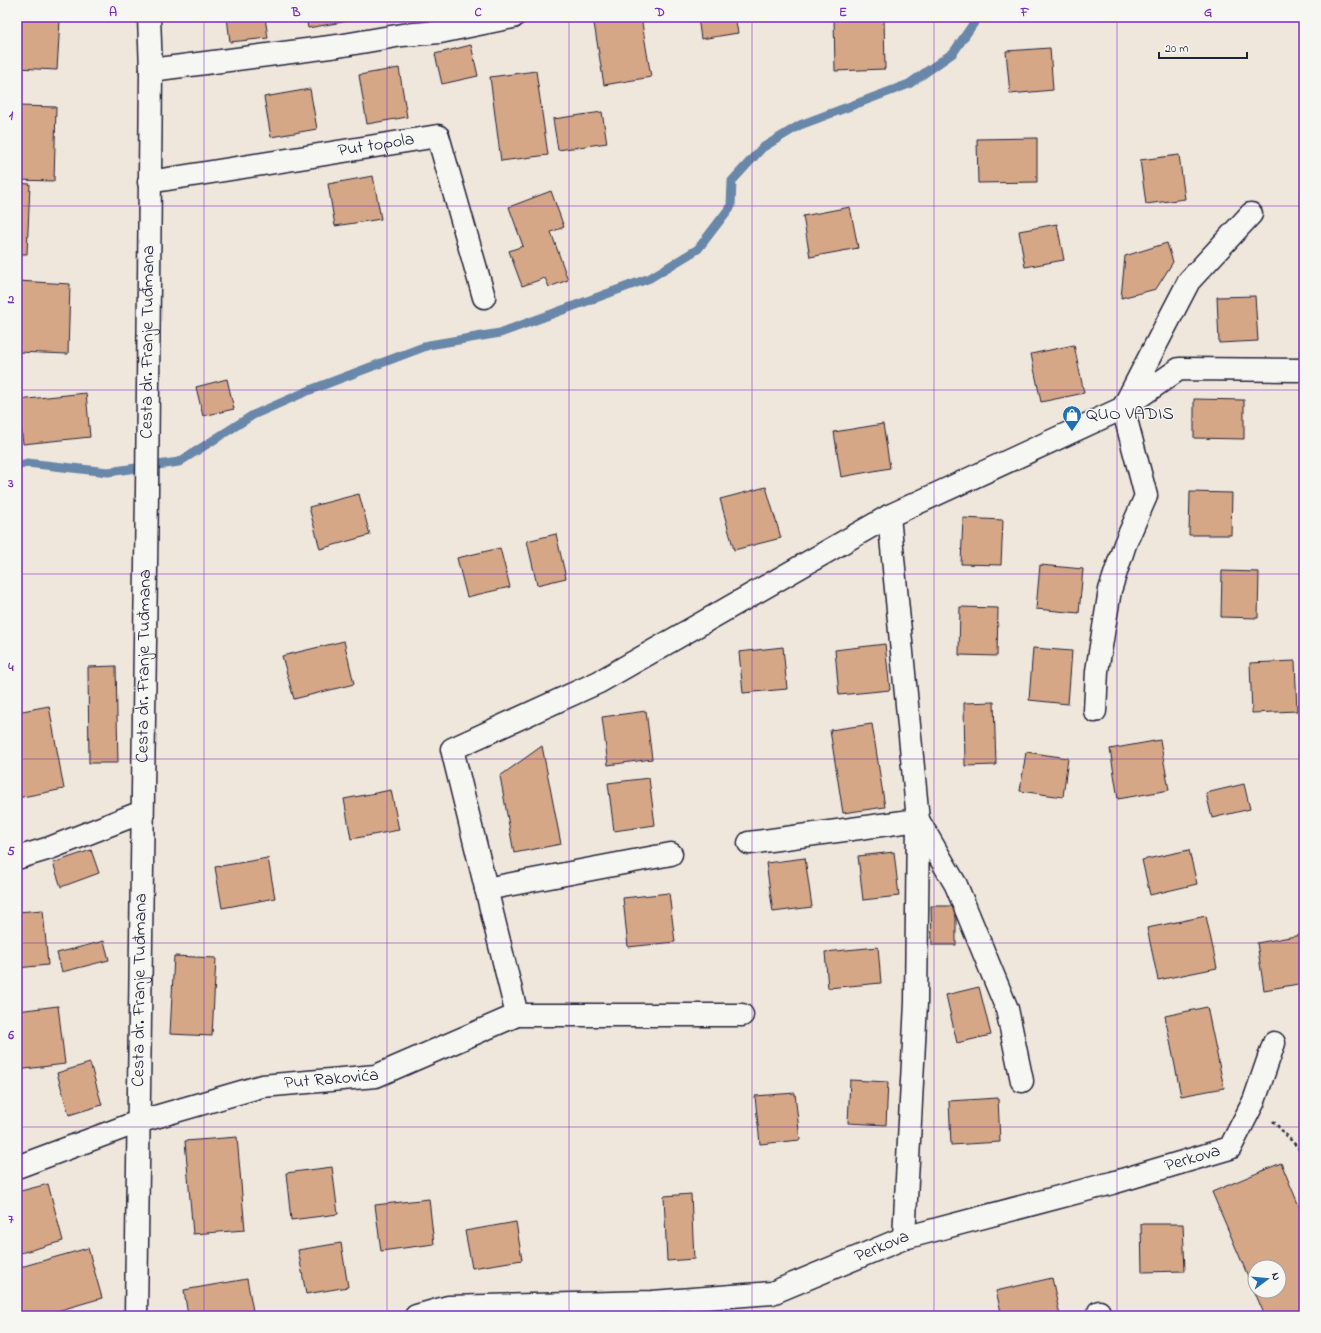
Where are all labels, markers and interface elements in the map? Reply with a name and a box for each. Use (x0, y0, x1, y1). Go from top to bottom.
text: A (109, 3, 117, 22)
text: B (291, 3, 301, 22)
text: C (474, 3, 482, 22)
text: D (654, 3, 665, 22)
text: E (839, 3, 847, 22)
text: F (1020, 3, 1030, 22)
text: G (1204, 3, 1212, 22)
scale bar (1159, 34, 1247, 60)
text: 20 m (1165, 40, 1188, 58)
text: 1 (9, 106, 14, 125)
street label: Put topola (336, 127, 416, 165)
street label: Cesta dr. Franje Tuđmana (134, 245, 162, 439)
text: 2 (7, 290, 15, 309)
place label: QUO VADIS (1086, 402, 1174, 428)
shop icon: QUO VADIS (1061, 404, 1083, 432)
text: 3 (7, 474, 14, 493)
street label: Cesta dr. Franje Tuđmana (130, 569, 159, 763)
text: 4 (7, 658, 14, 677)
text: 5 (7, 842, 15, 861)
street label: Cesta dr. Franje Tuđmana (126, 893, 155, 1087)
text: 6 (7, 1026, 14, 1045)
street label: Put Rakovića (283, 1063, 380, 1097)
street label: Perkova (1162, 1138, 1224, 1180)
text: 7 (8, 1210, 14, 1229)
street label: Perkova (851, 1224, 913, 1270)
north arrow (1247, 1259, 1287, 1299)
text: N (1267, 1271, 1284, 1282)

